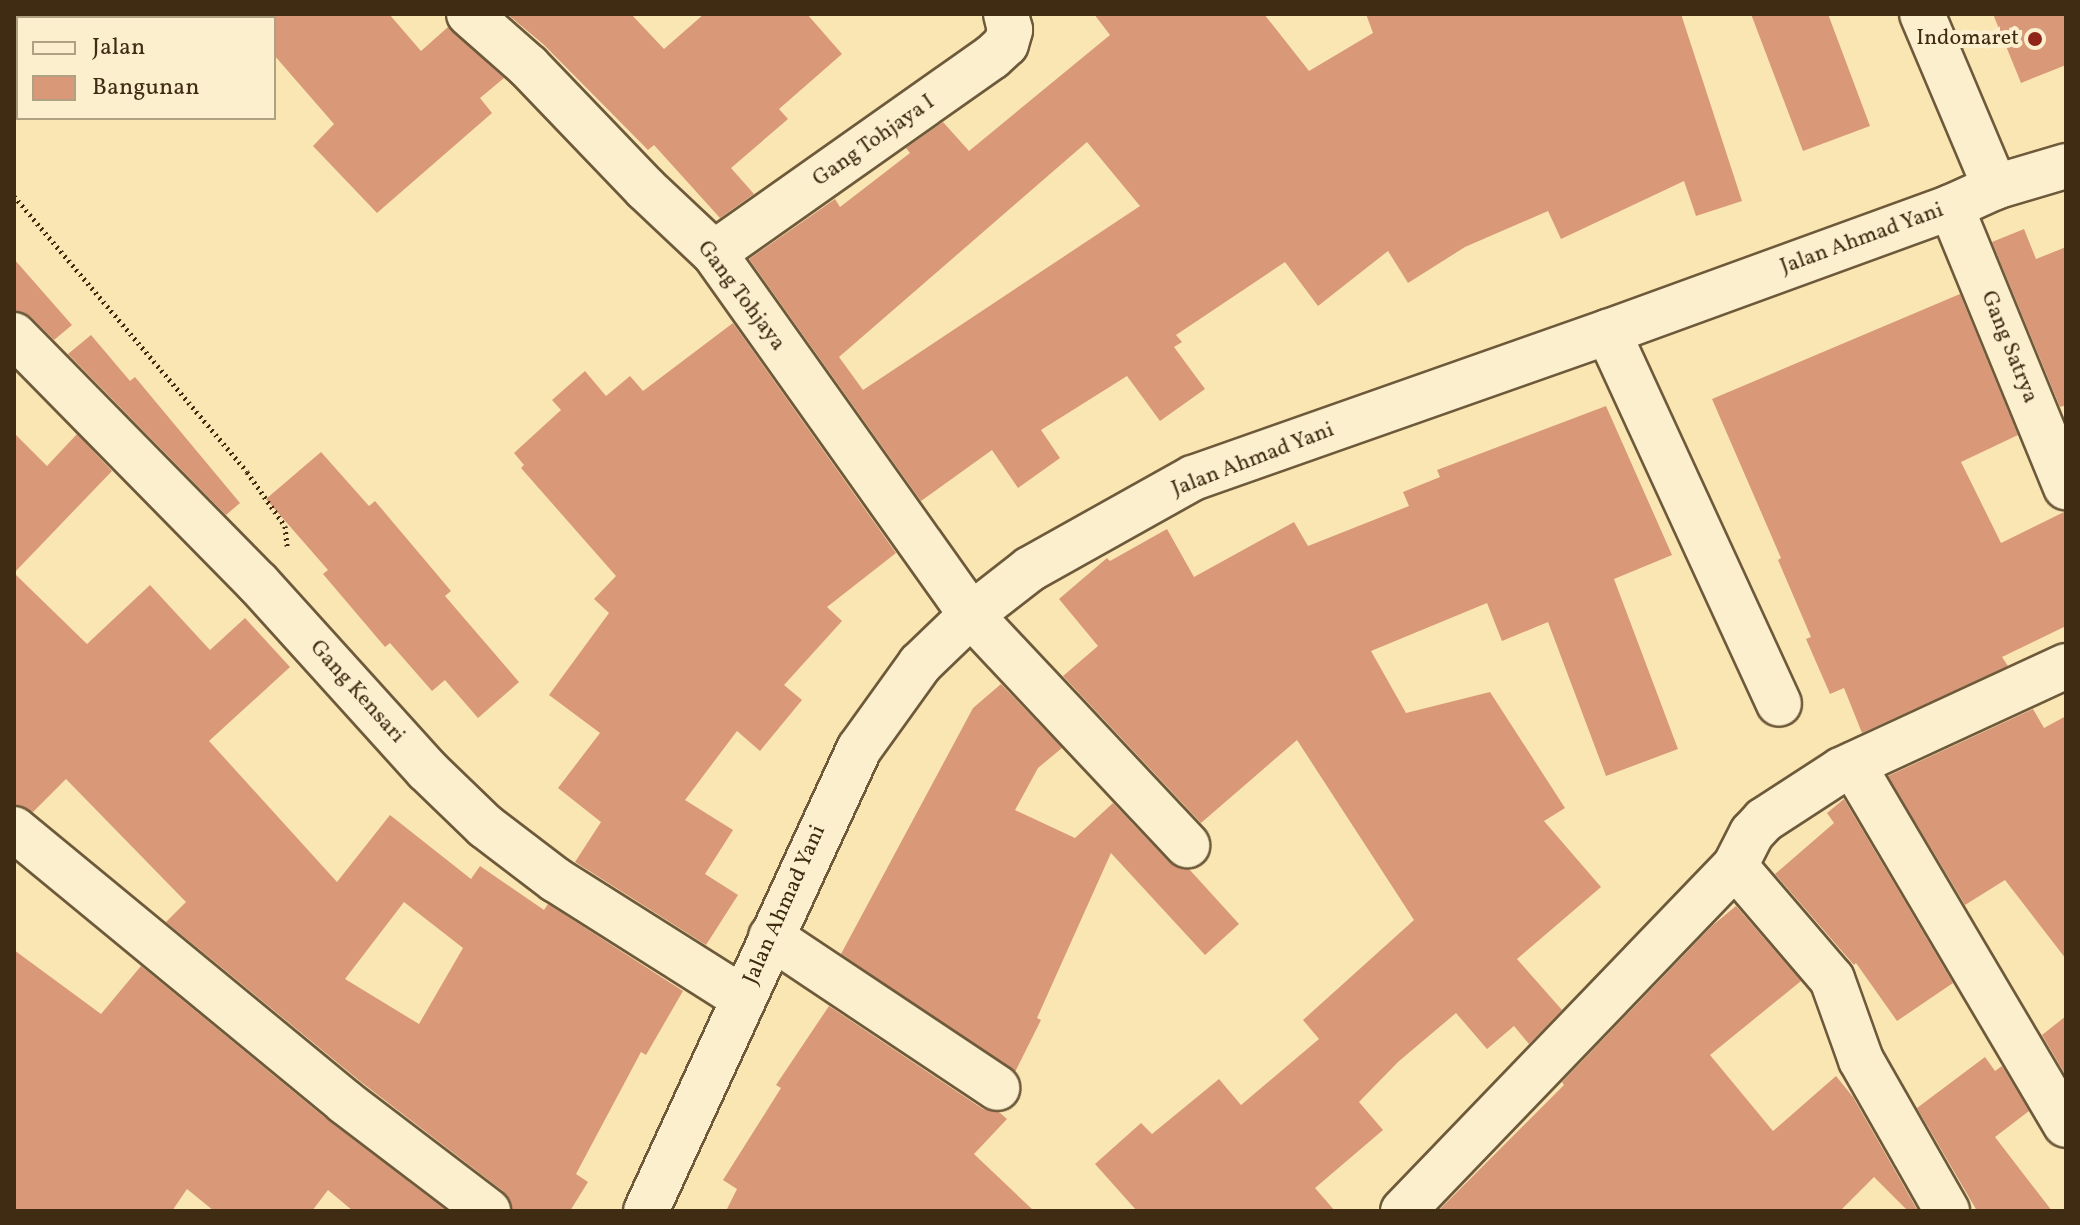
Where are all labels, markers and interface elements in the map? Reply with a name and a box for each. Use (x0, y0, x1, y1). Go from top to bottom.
legend (16, 16, 276, 120)
place label: Indomaret (1916, 26, 2019, 52)
marker: Indomaret (2026, 30, 2044, 48)
text: Jalan (92, 31, 145, 65)
text: Bangunan (92, 71, 200, 105)
street label: Gang Tohjaya I (808, 89, 940, 193)
street label: Jalan Ahmad Yani (1777, 197, 1947, 281)
street label: Gang Tohjaya (691, 236, 791, 356)
street label: Gang Satrya (1975, 287, 2043, 407)
street label: Jalan Ahmad Yani (1168, 417, 1338, 503)
street label: Gang Kensari (304, 635, 410, 749)
street label: Jalan Ahmad Yani (738, 821, 832, 989)

